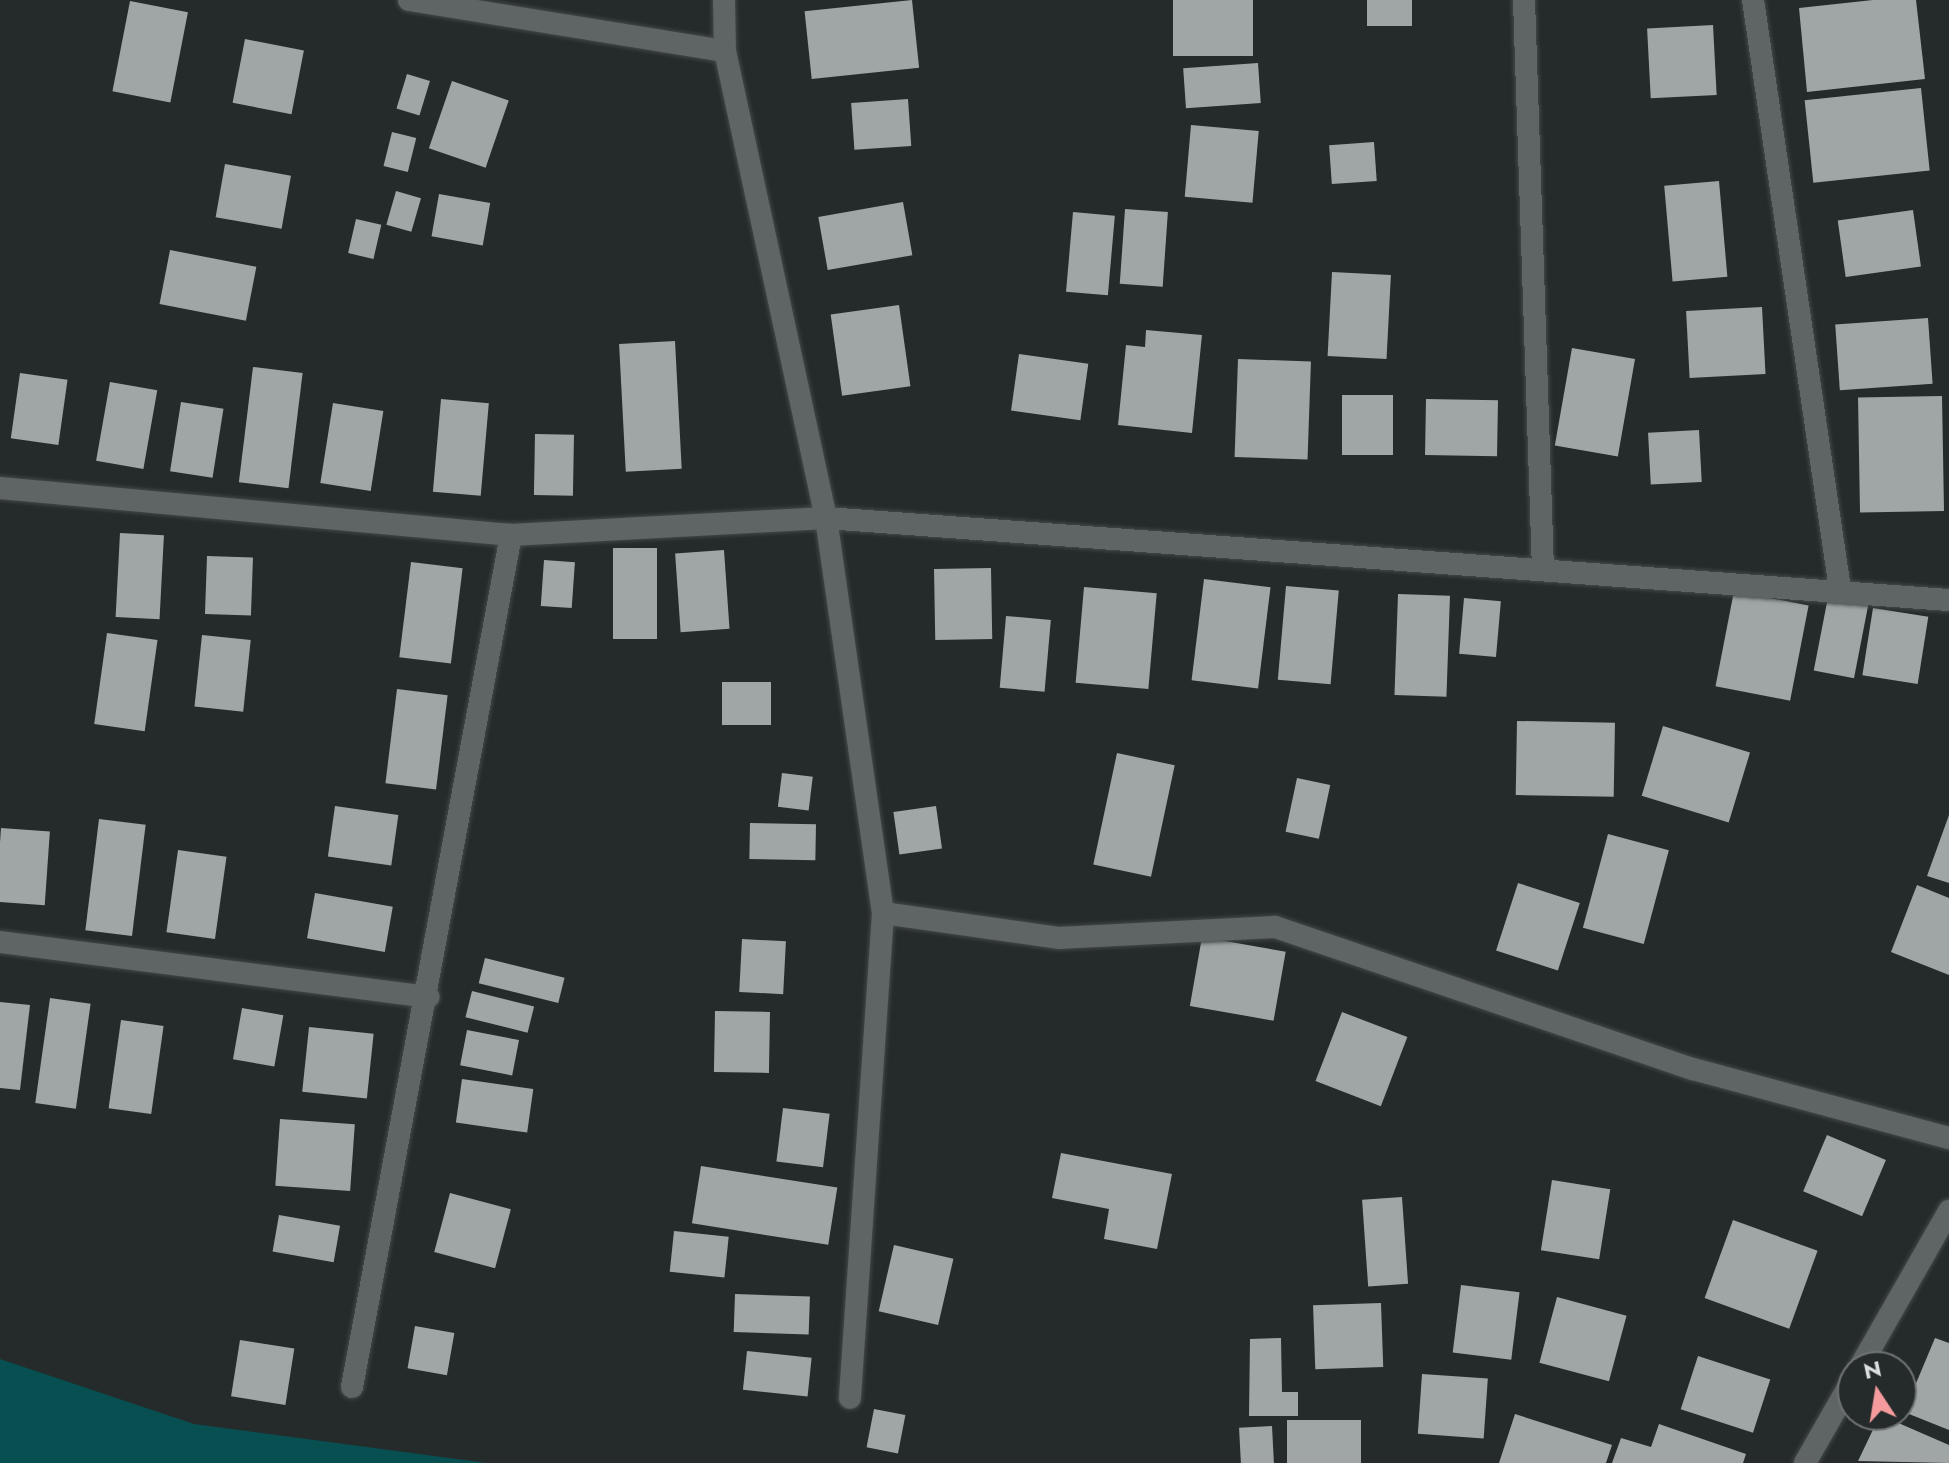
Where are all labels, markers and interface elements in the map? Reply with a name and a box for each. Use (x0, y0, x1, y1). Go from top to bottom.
north arrow (1837, 1351, 1917, 1431)
text: N (1861, 1352, 1884, 1387)

